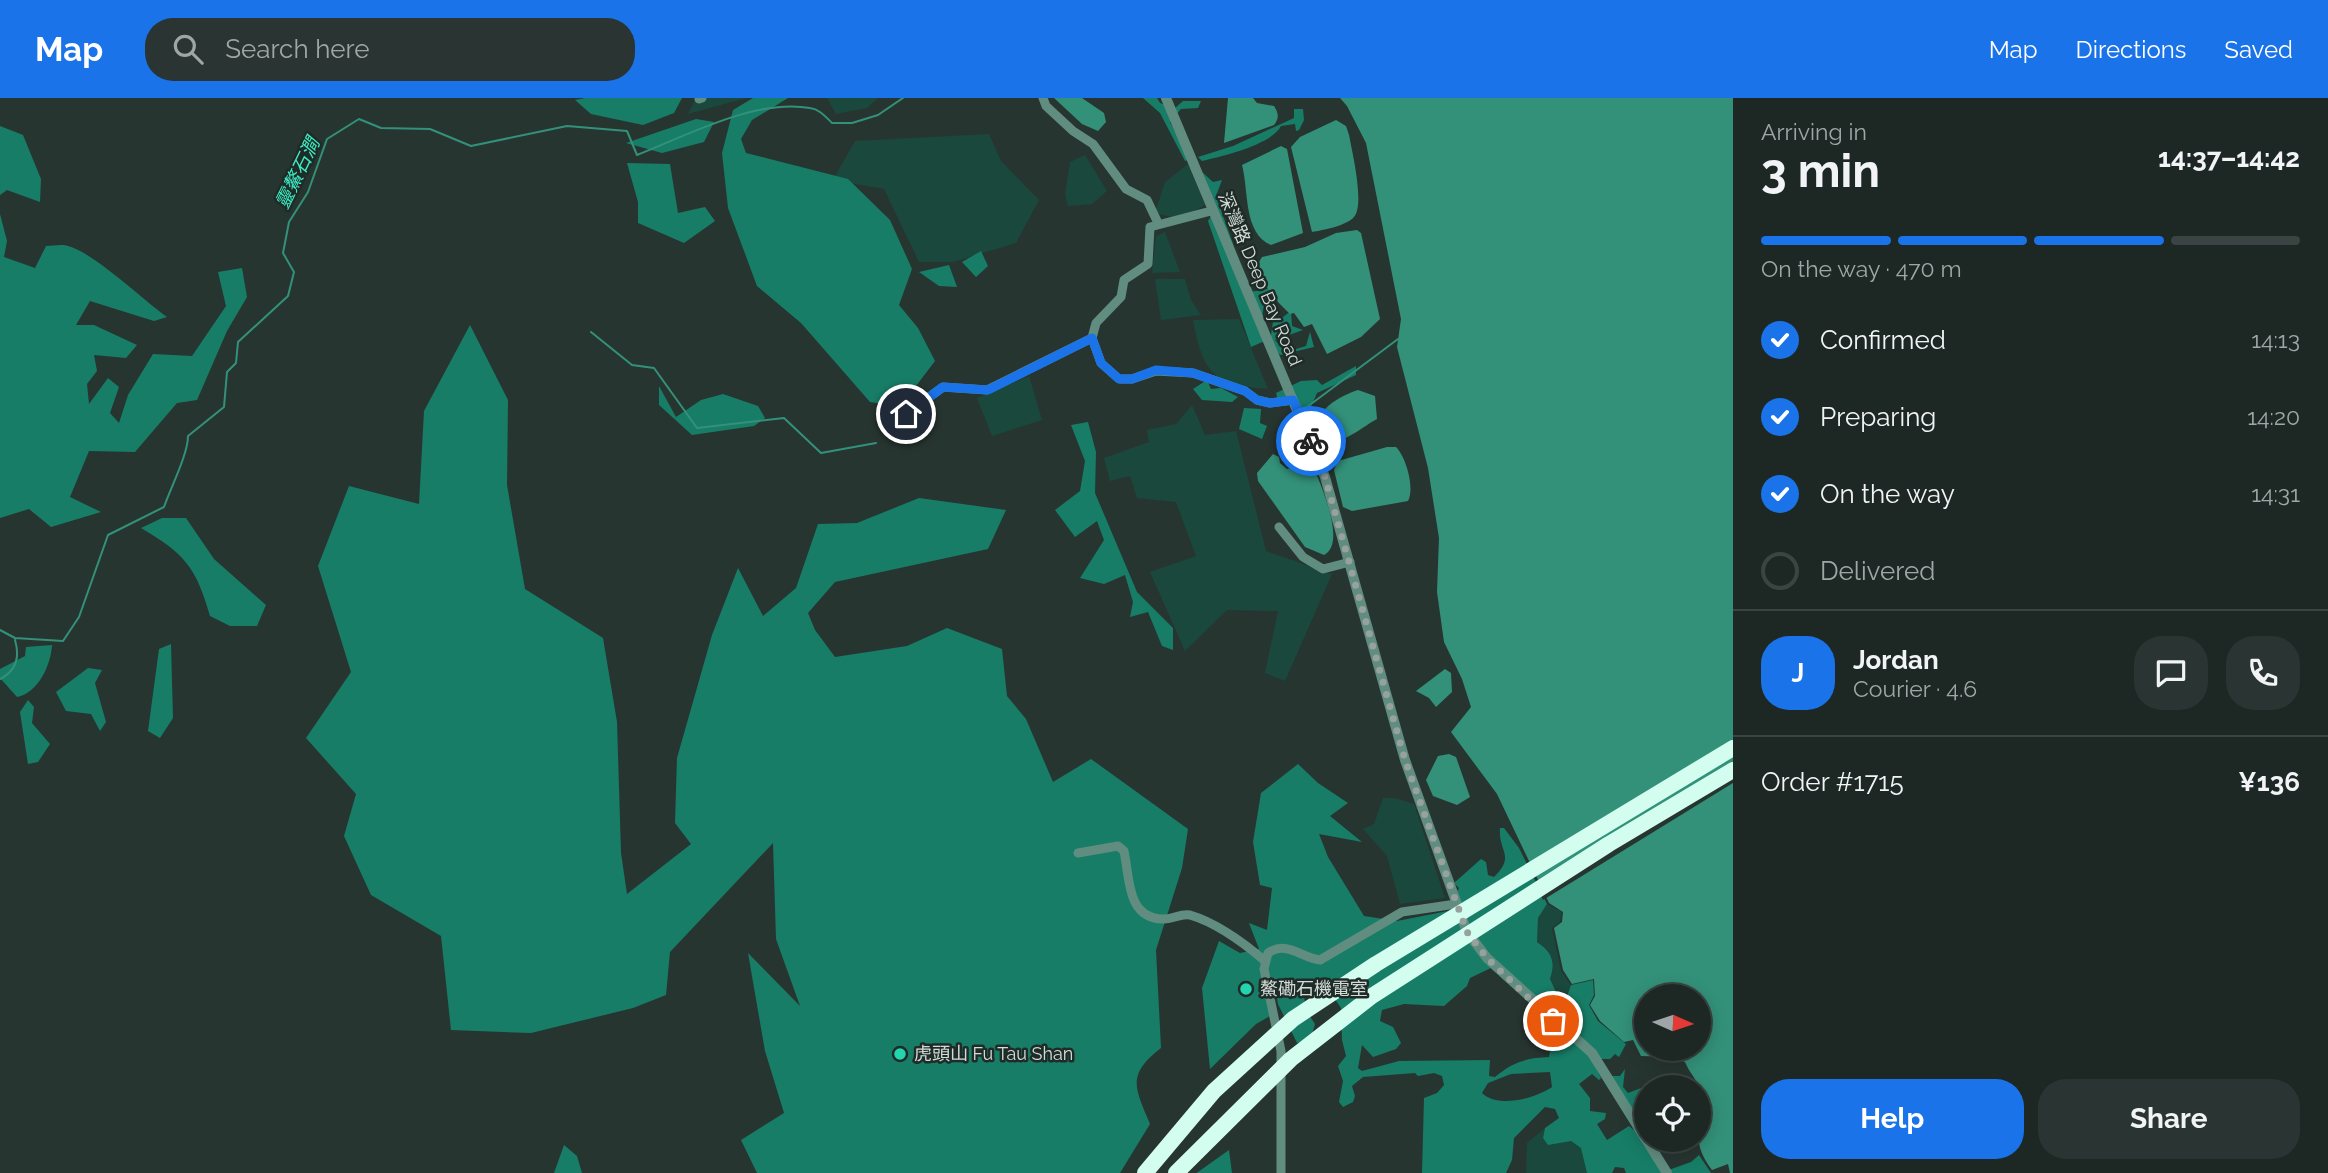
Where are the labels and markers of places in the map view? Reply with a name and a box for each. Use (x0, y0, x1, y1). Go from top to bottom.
pin (876, 384, 936, 444)
place label: 鰲磡石機電室 (1260, 978, 1368, 999)
marker: 鰲磡石機電室 (1238, 981, 1254, 997)
pin (1523, 991, 1583, 1051)
place label: 虎頭山 Fu Tau Shan (914, 1043, 1073, 1064)
marker: 虎頭山 Fu Tau Shan (892, 1046, 908, 1062)

